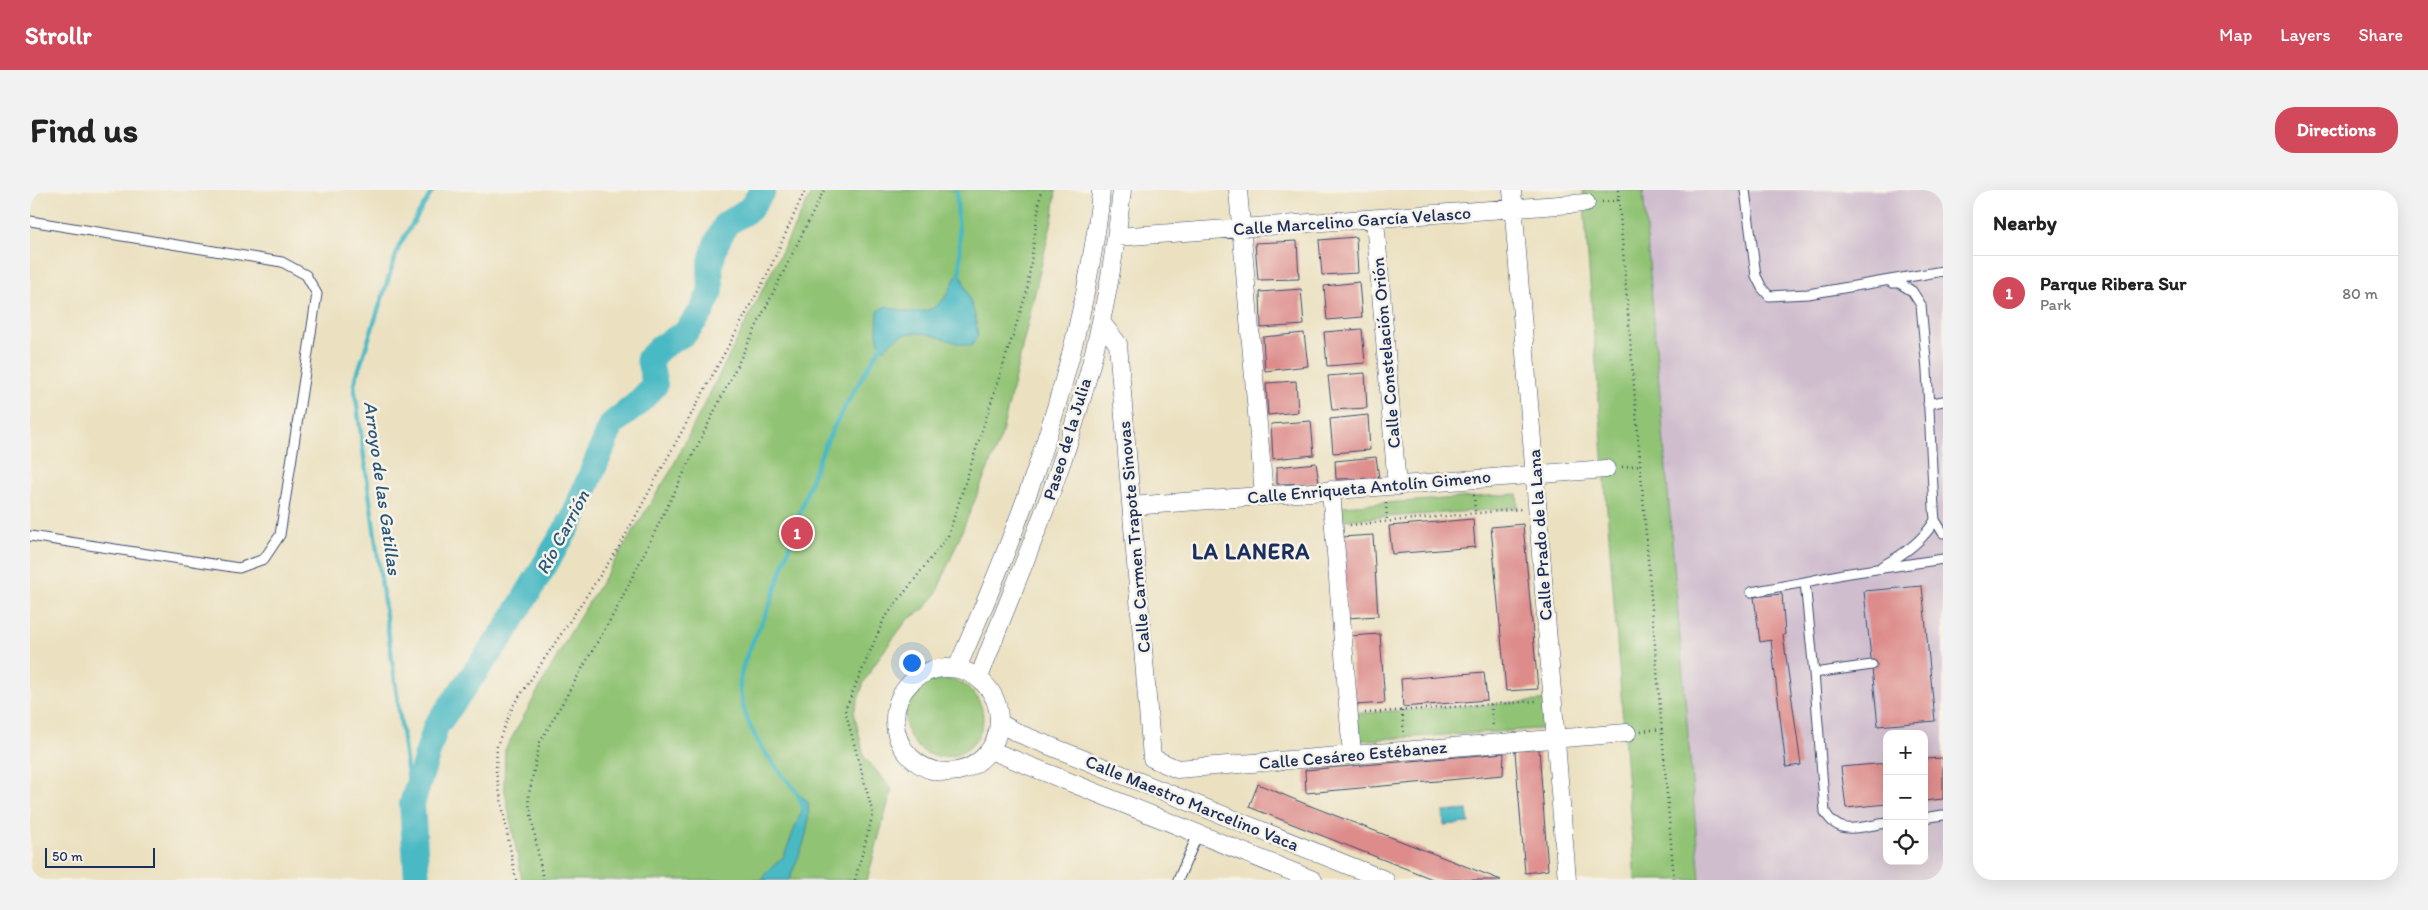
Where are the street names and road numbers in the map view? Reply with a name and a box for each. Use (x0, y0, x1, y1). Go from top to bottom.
street label: Calle Marcelino García Velasco (1232, 202, 1472, 240)
street label: Calle Constelación Orión (1367, 256, 1405, 450)
street label: Paseo de la Julia (1038, 375, 1096, 503)
street label: Calle Carmen Trapote Sinovas (1113, 420, 1155, 654)
street label: Calle Prado de la Lana (1523, 448, 1557, 622)
street label: Calle Enriqueta Antolín Gimeno (1246, 465, 1492, 509)
street label: Calle Cesáreo Estébanez (1258, 736, 1449, 774)
street label: Calle Maestro Marcelino Vaca (1082, 750, 1302, 856)

